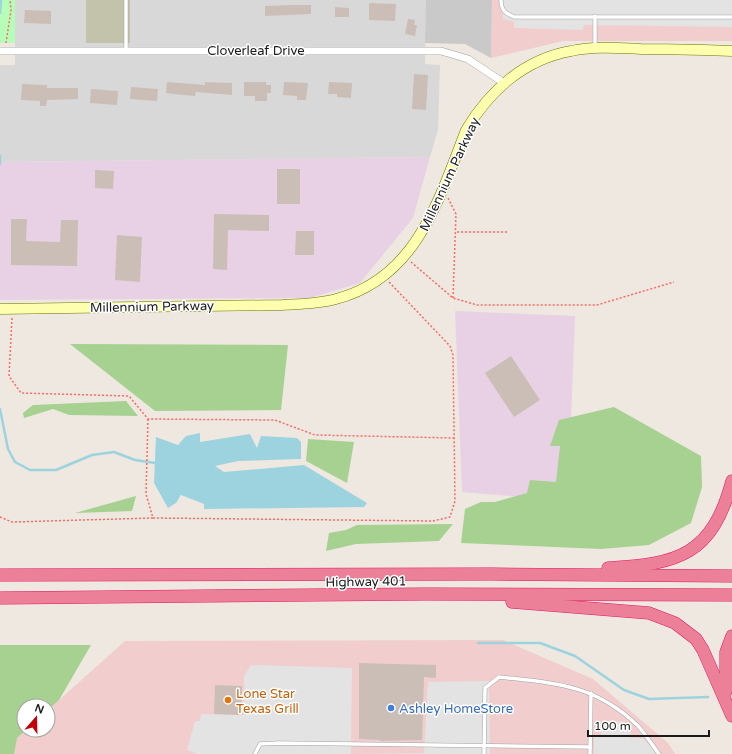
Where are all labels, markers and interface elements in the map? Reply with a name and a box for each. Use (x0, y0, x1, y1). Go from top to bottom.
street label: Cloverleaf Drive (207, 43, 305, 59)
street label: Millennium Parkway (416, 115, 483, 234)
street label: Millennium Parkway (90, 298, 214, 316)
street label: Highway 401 (325, 573, 407, 591)
place label: Lone Star Texas Grill (236, 686, 299, 717)
marker: Lone Star Texas Grill (223, 695, 233, 705)
north arrow (16, 698, 56, 738)
text: N (33, 701, 46, 717)
place label: Ashley HomeStore (399, 701, 513, 717)
marker: Ashley HomeStore (386, 703, 396, 713)
scale bar (588, 712, 709, 738)
text: 100 m (594, 719, 631, 733)

